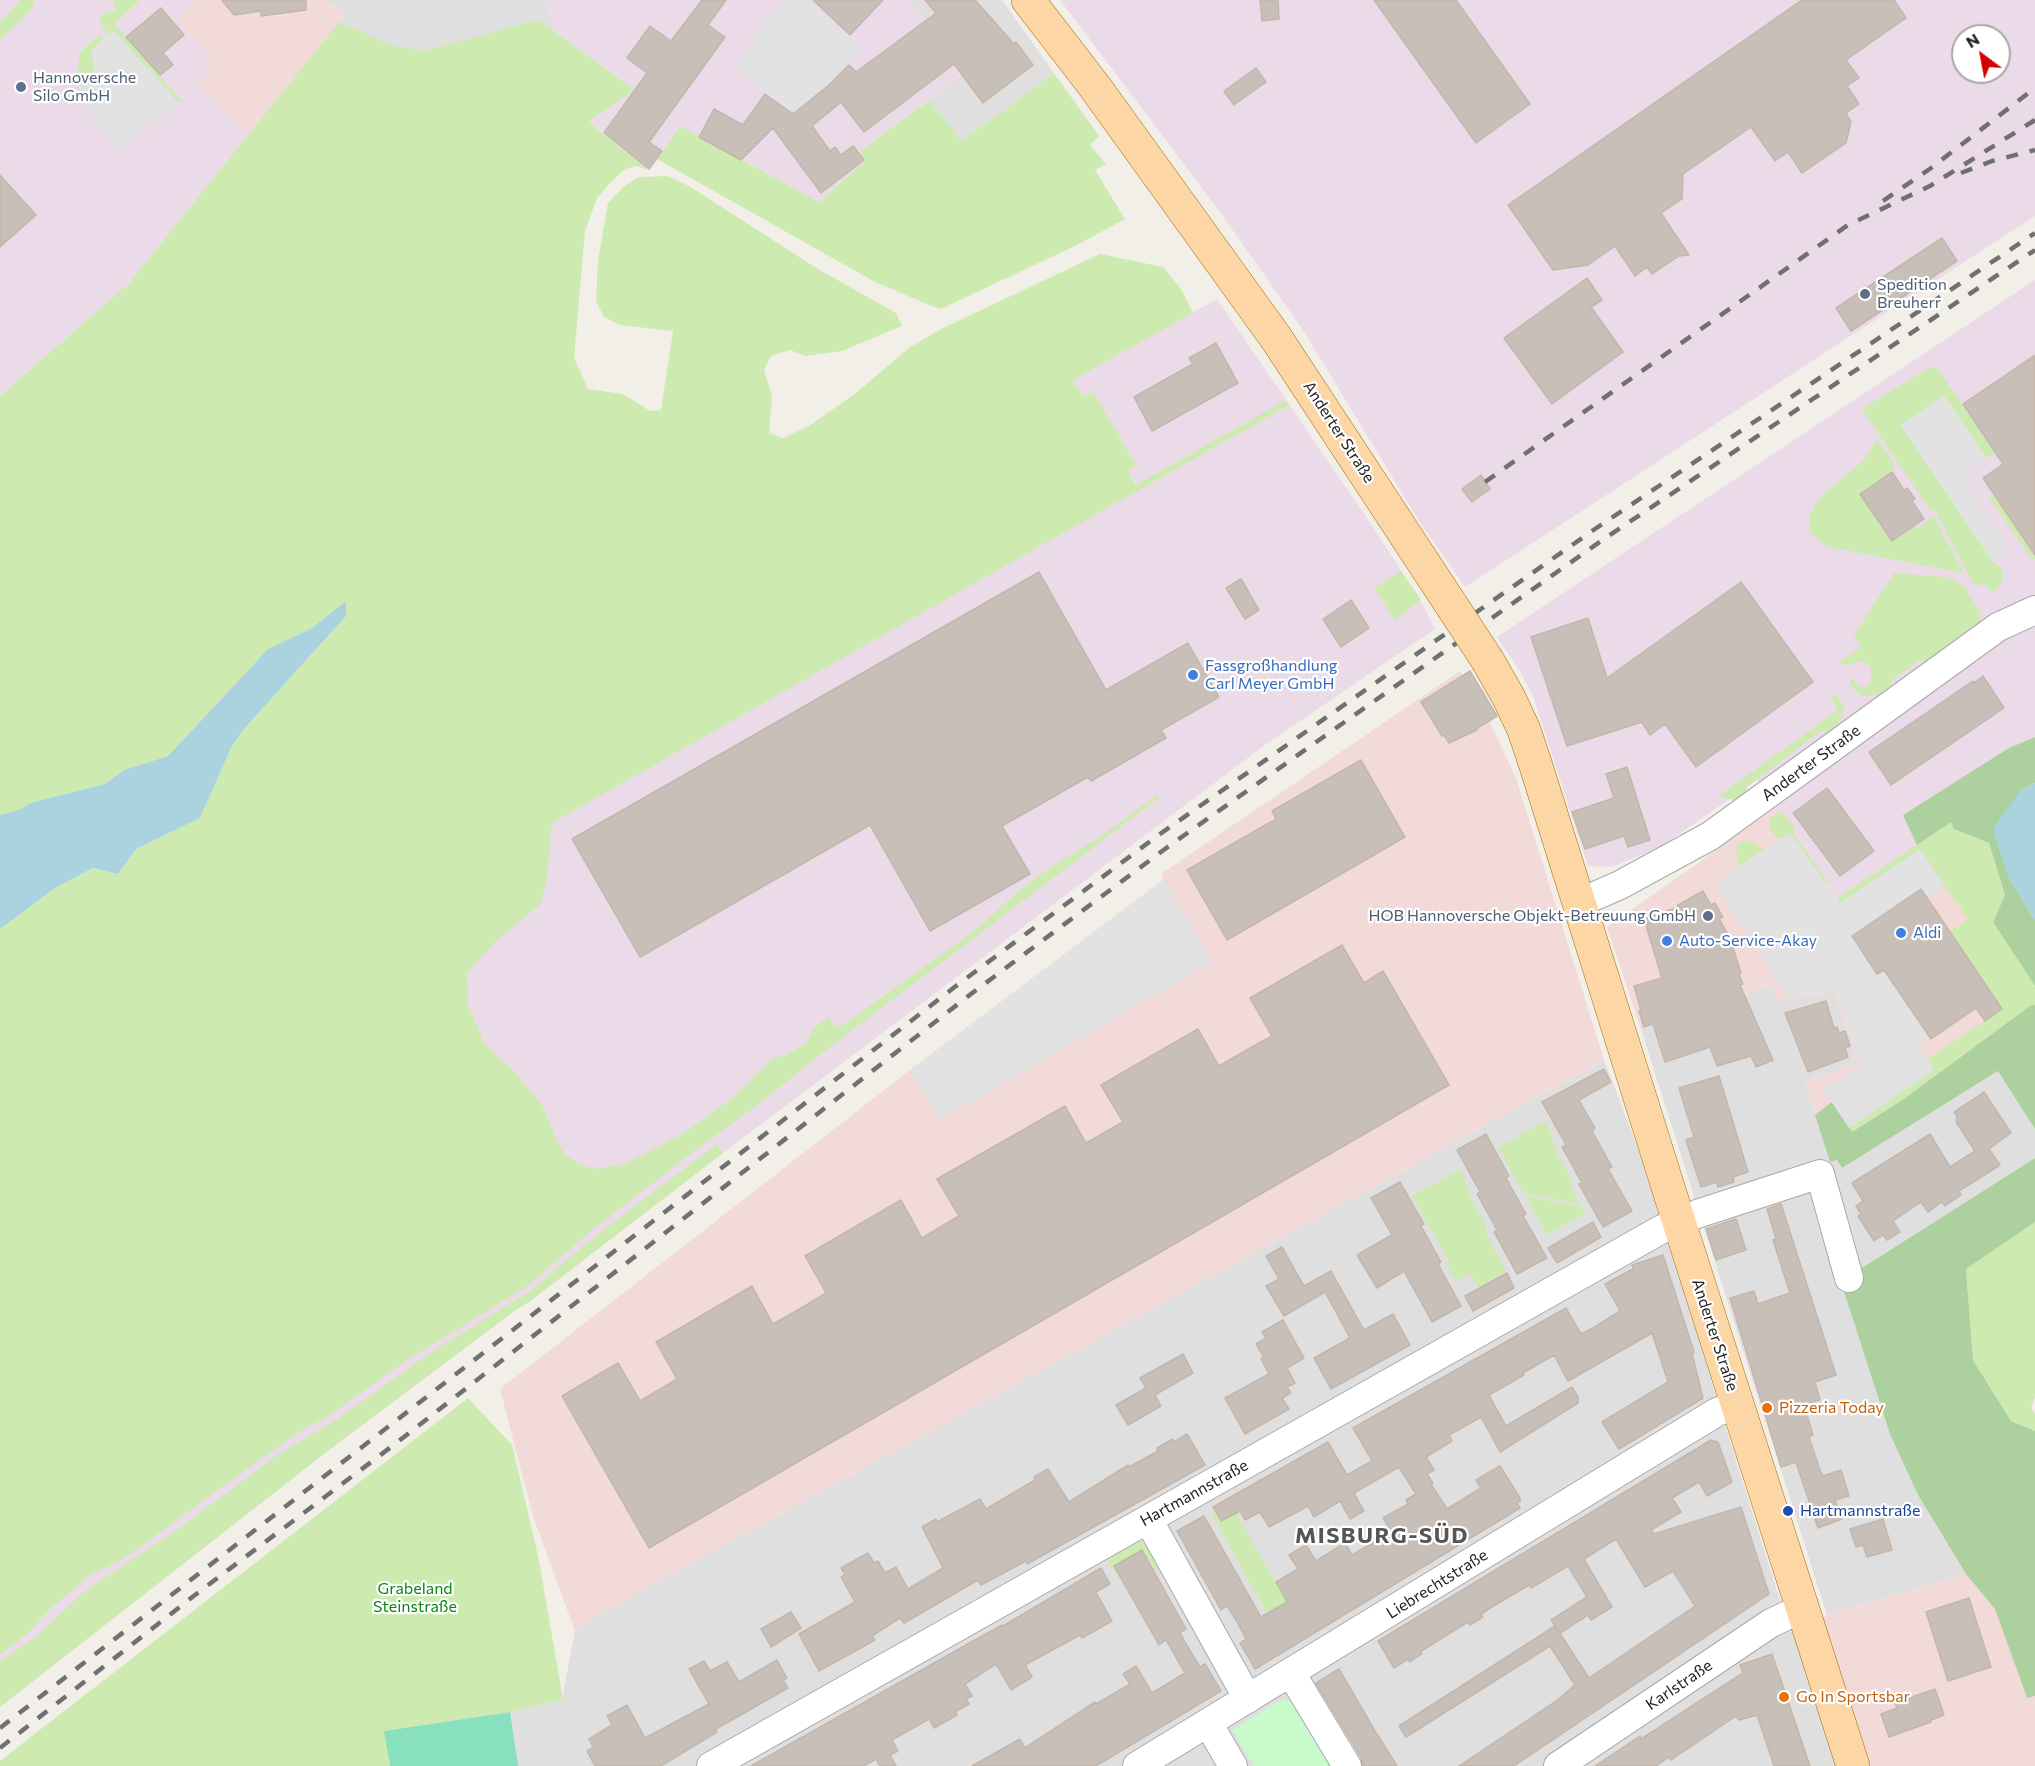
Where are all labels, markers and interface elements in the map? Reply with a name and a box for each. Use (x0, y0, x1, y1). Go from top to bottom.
north arrow (1951, 24, 2011, 84)
text: N (1962, 29, 1982, 51)
place label: Hannoversche Silo GmbH (33, 68, 136, 106)
marker: Hannoversche Silo GmbH (14, 80, 28, 94)
place label: Spedition Breuherr (1877, 275, 1947, 313)
marker: Spedition Breuherr (1858, 287, 1872, 301)
street label: Anderter Straße (1299, 378, 1379, 486)
place label: Fassgroßhandlung Carl Meyer GmbH (1205, 656, 1337, 694)
marker: Fassgroßhandlung Carl Meyer GmbH (1186, 668, 1200, 682)
street label: Anderter Straße (1758, 721, 1864, 805)
place label: HOB Hannoversche Objekt-Betreuung GmbH (1368, 906, 1696, 926)
marker: HOB Hannoversche Objekt-Betreuung GmbH (1701, 909, 1715, 923)
place label: Aldi (1913, 923, 1941, 943)
marker: Aldi (1894, 926, 1908, 940)
place label: Auto-Service-Akay (1679, 931, 1817, 951)
marker: Auto-Service-Akay (1660, 934, 1674, 948)
street label: Anderter Straße (1688, 1276, 1742, 1394)
place label: Pizzeria Today (1779, 1398, 1884, 1418)
marker: Pizzeria Today (1760, 1401, 1774, 1415)
street label: Hartmannstraße (1137, 1455, 1251, 1531)
place label: Hartmannstraße (1800, 1501, 1921, 1521)
marker: Hartmannstraße (1781, 1504, 1795, 1518)
district label: MISBURG-SÜD (1295, 1523, 1469, 1549)
street label: Liebrechtstraße (1383, 1545, 1491, 1623)
park label: Grabeland Steinstraße (373, 1579, 457, 1617)
street label: Karlstraße (1642, 1656, 1716, 1714)
place label: Go In Sportsbar (1796, 1687, 1910, 1707)
marker: Go In Sportsbar (1777, 1690, 1791, 1704)

